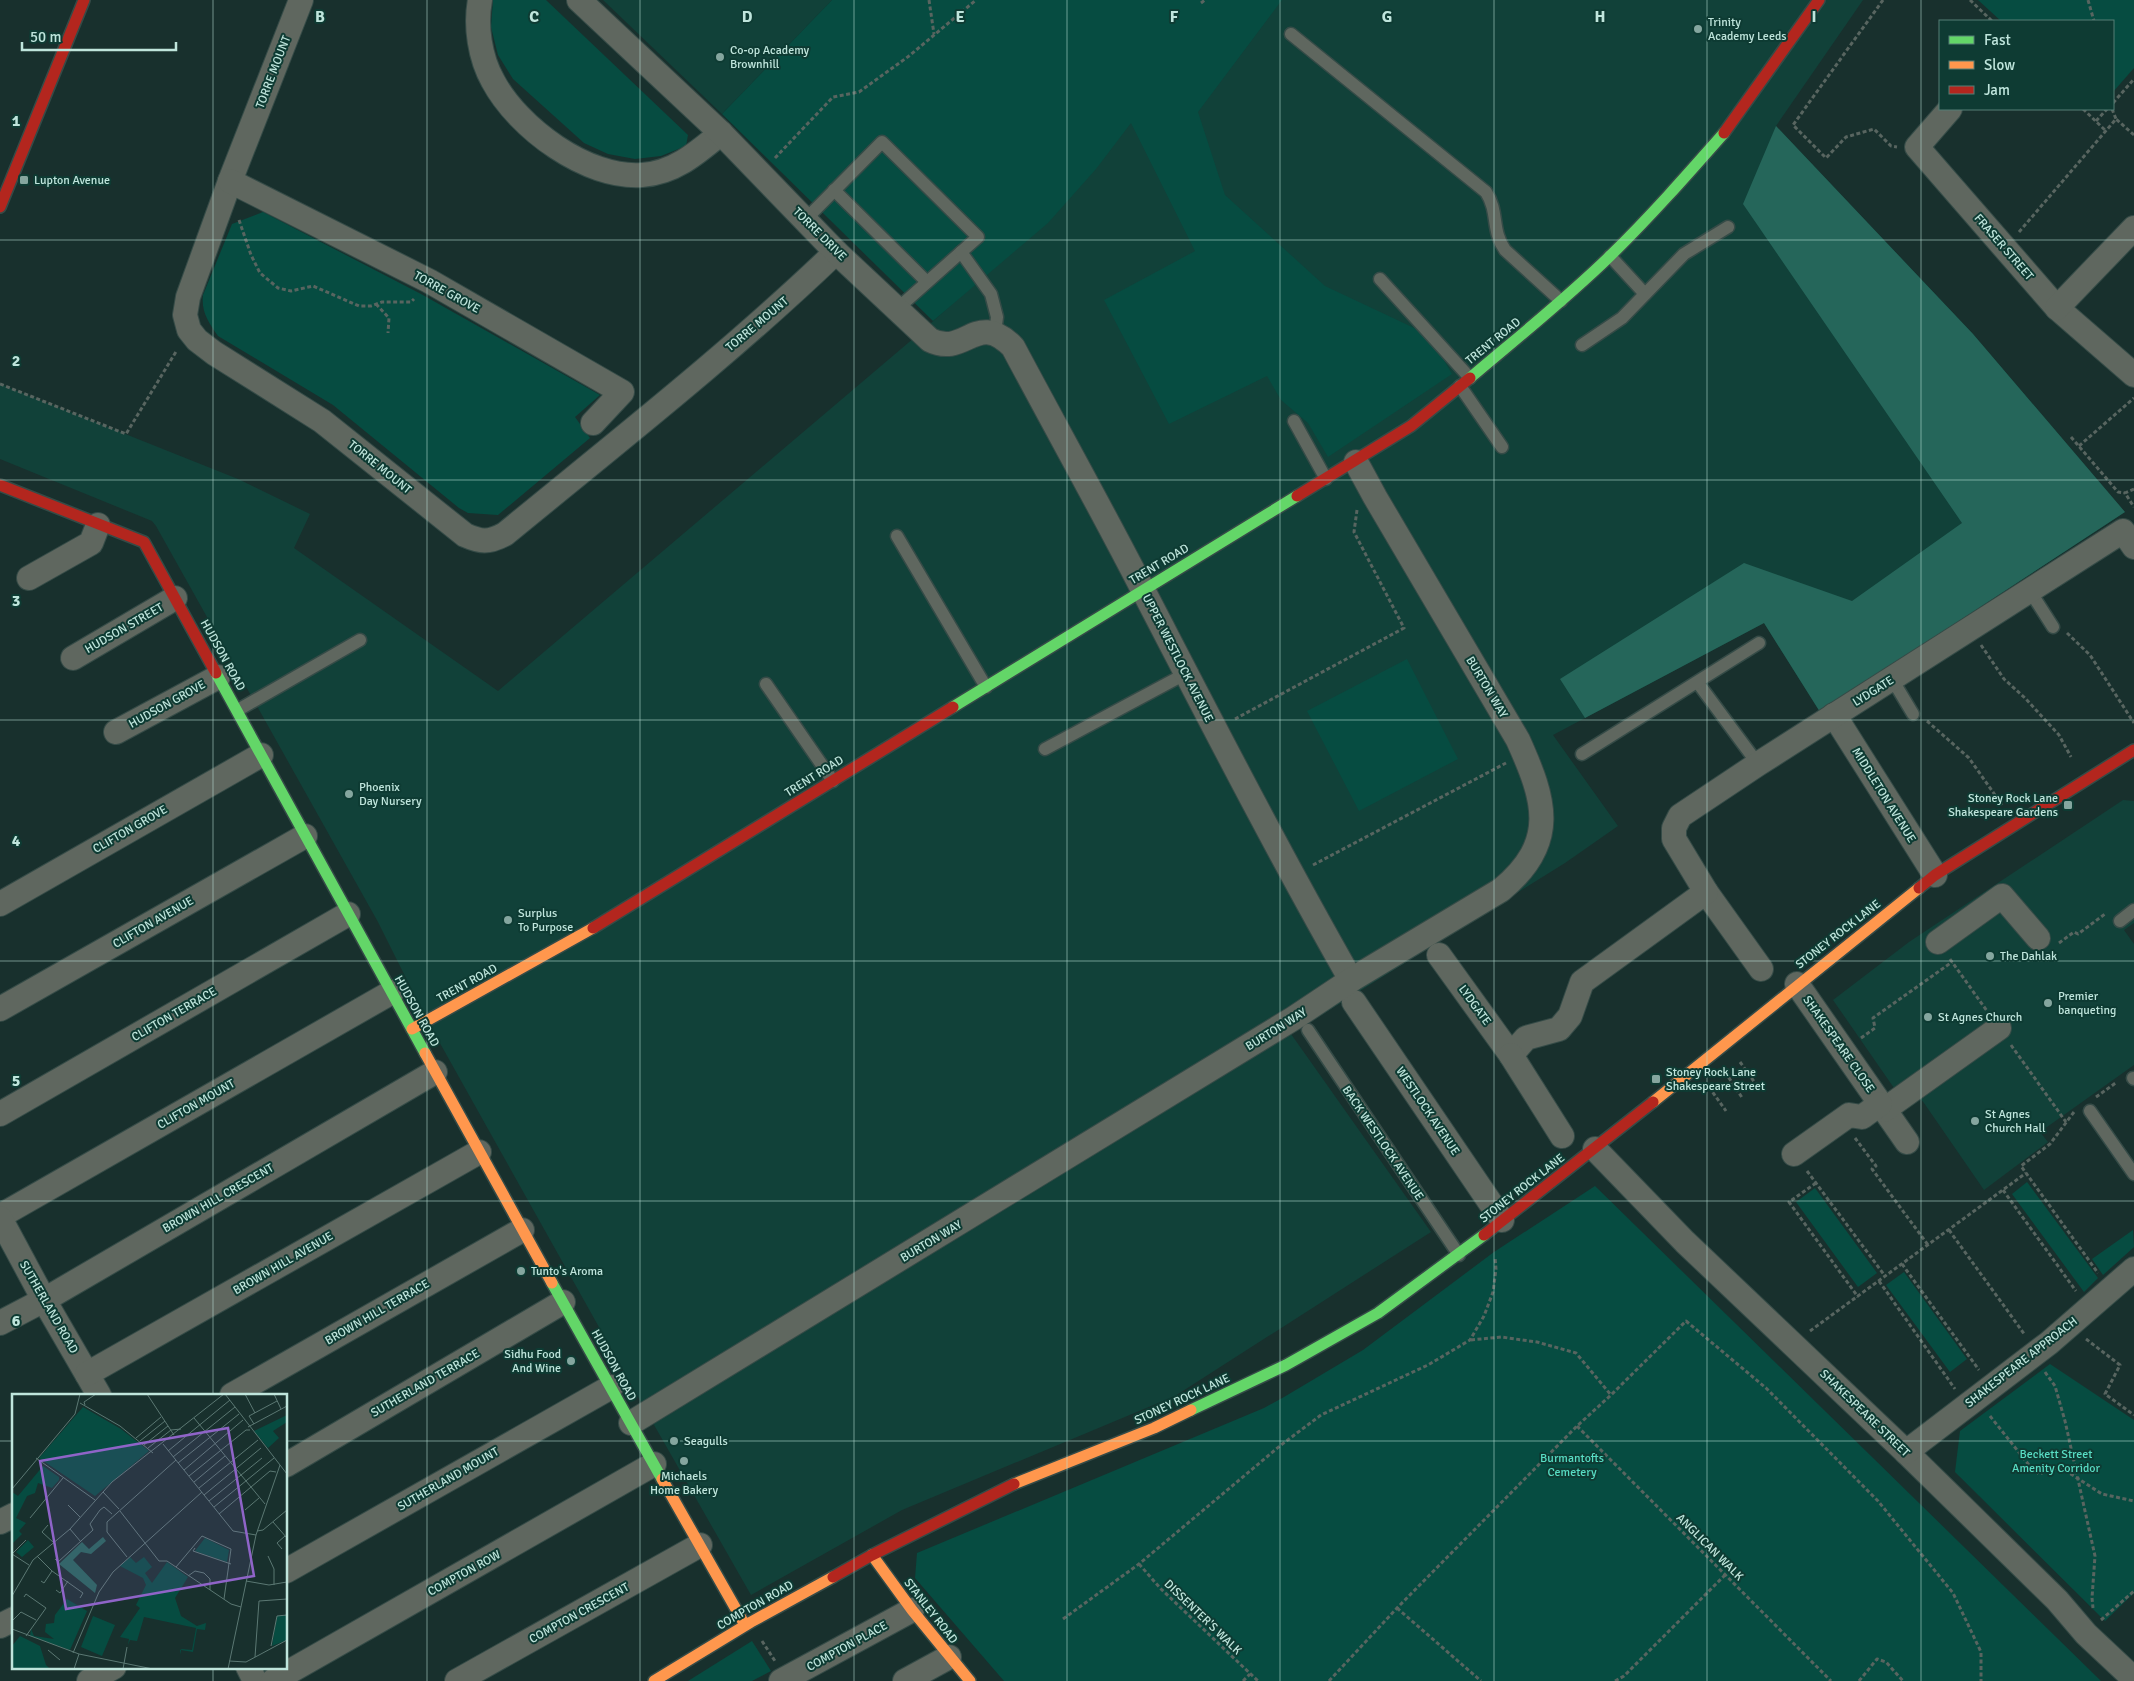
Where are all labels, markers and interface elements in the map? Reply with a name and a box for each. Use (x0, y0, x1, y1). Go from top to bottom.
text: B (315, 7, 325, 27)
text: C (529, 7, 539, 27)
text: D (742, 7, 753, 27)
text: E (955, 7, 965, 27)
text: F (1170, 7, 1179, 27)
text: G (1382, 7, 1392, 27)
text: H (1595, 7, 1605, 27)
text: I (1811, 7, 1817, 27)
place label: Trinity Academy Leeds (1708, 15, 1787, 44)
scale bar (22, 20, 176, 52)
legend (1939, 20, 2114, 110)
marker: Trinity Academy Leeds (1692, 23, 1704, 35)
text: 50 m (30, 28, 61, 46)
text: Fast (1984, 31, 2011, 49)
street label: TORRE MOUNT (253, 33, 294, 111)
place label: Co-op Academy Brownhill (730, 43, 810, 72)
marker: Co-op Academy Brownhill (714, 51, 726, 63)
text: Slow (1984, 56, 2015, 74)
text: Jam (1984, 81, 2010, 99)
text: 1 (12, 111, 21, 131)
place label: Lupton Avenue (34, 173, 110, 188)
marker: Lupton Avenue (18, 174, 30, 186)
street label: TORRE DRIVE (790, 204, 850, 264)
street label: FRASER STREET (1971, 211, 2037, 284)
street label: TORRE GROVE (411, 268, 483, 317)
street label: TORRE MOUNT (723, 294, 792, 355)
street label: TRENT ROAD (1463, 315, 1524, 368)
text: 2 (12, 351, 20, 371)
street label: TORRE MOUNT (345, 437, 414, 497)
street label: TRENT ROAD (1127, 541, 1192, 588)
text: 3 (12, 591, 20, 611)
street label: UPPER WESTLOCK AVENUE (1139, 592, 1217, 725)
street label: HUDSON STREET (82, 600, 166, 657)
street label: HUDSON ROAD (197, 617, 248, 694)
street label: BURTON WAY (1462, 654, 1511, 721)
street label: LYDGATE (1850, 673, 1897, 710)
street label: HUDSON GROVE (126, 677, 208, 732)
street label: MIDDLETON AVENUE (1848, 745, 1919, 846)
street label: TRENT ROAD (782, 752, 847, 800)
place label: Phoenix Day Nursery (359, 780, 422, 809)
marker: Phoenix Day Nursery (343, 788, 355, 800)
place label: Stoney Rock Lane Shakespeare Gardens (1948, 791, 2058, 820)
marker: Stoney Rock Lane Shakespeare Gardens (2062, 799, 2074, 811)
street label: CLIFTON GROVE (90, 802, 170, 857)
text: 4 (12, 831, 21, 851)
street label: CLIFTON AVENUE (110, 893, 196, 952)
street label: STONEY ROCK LANE (1793, 896, 1884, 972)
place label: Surplus To Purpose (518, 906, 573, 935)
marker: Surplus To Purpose (502, 914, 514, 926)
place label: The Dahlak (2000, 949, 2057, 964)
marker: The Dahlak (1984, 950, 1996, 962)
street label: TRENT ROAD (435, 961, 500, 1006)
street label: HUDSON ROAD (391, 973, 442, 1050)
street label: LYDGATE (1455, 982, 1494, 1028)
street label: CLIFTON TERRACE (129, 984, 220, 1045)
place label: Premier banqueting (2058, 989, 2116, 1018)
street label: SHAKESPEARE CLOSE (1800, 993, 1878, 1096)
marker: Premier banqueting (2042, 997, 2054, 1009)
street label: BURTON WAY (1243, 1005, 1310, 1054)
place label: St Agnes Church (1938, 1010, 2022, 1025)
marker: St Agnes Church (1922, 1011, 1934, 1023)
street label: WESTLOCK AVENUE (1392, 1064, 1463, 1159)
place label: Stoney Rock Lane Shakespeare Street (1666, 1065, 1765, 1094)
text: 5 (12, 1071, 20, 1091)
marker: Stoney Rock Lane Shakespeare Street (1650, 1073, 1662, 1085)
street label: CLIFTON MOUNT (155, 1076, 238, 1133)
street label: BACK WESTLOCK AVENUE (1339, 1083, 1427, 1204)
place label: St Agnes Church Hall (1985, 1107, 2046, 1136)
marker: St Agnes Church Hall (1969, 1115, 1981, 1127)
street label: STONEY ROCK LANE (1477, 1150, 1568, 1226)
street label: BROWN HILL CRESCENT (160, 1160, 276, 1236)
street label: BURTON WAY (898, 1217, 965, 1266)
street label: BROWN HILL AVENUE (231, 1229, 336, 1298)
street label: SUTHERLAND ROAD (16, 1258, 81, 1356)
place label: Tunto's Aroma (531, 1264, 603, 1279)
marker: Tunto's Aroma (515, 1265, 527, 1277)
street label: BROWN HILL TERRACE (322, 1276, 432, 1348)
text: 6 (12, 1311, 21, 1331)
street label: SHAKESPEARE APPROACH (1962, 1314, 2081, 1411)
street label: HUDSON ROAD (588, 1327, 639, 1404)
street label: SUTHERLAND TERRACE (368, 1346, 482, 1421)
place label: Sidhu Food And Wine (504, 1347, 561, 1376)
marker: Sidhu Food And Wine (565, 1355, 577, 1367)
street label: SHAKESPEARE STREET (1817, 1367, 1913, 1460)
street label: STONEY ROCK LANE (1132, 1371, 1233, 1428)
inset map (12, 1394, 288, 1668)
place label: Seagulls (684, 1434, 728, 1449)
marker: Seagulls (668, 1435, 680, 1447)
street label: SUTHERLAND MOUNT (395, 1444, 502, 1515)
park label: Beckett Street Amenity Corridor (2012, 1447, 2101, 1476)
park label: Burmantofts Cemetery (1540, 1451, 1604, 1480)
marker: Michaels Home Bakery (678, 1455, 690, 1467)
place label: Michaels Home Bakery (650, 1469, 718, 1498)
street label: ANGLICAN WALK (1673, 1511, 1746, 1584)
street label: COMPTON ROW (425, 1547, 503, 1600)
street label: STANLEY ROAD (901, 1576, 961, 1647)
street label: COMPTON ROAD (714, 1577, 796, 1633)
street label: DISSENTER'S WALK (1161, 1577, 1244, 1658)
street label: COMPTON CRESCENT (527, 1580, 632, 1647)
street label: COMPTON PLACE (804, 1618, 890, 1675)

